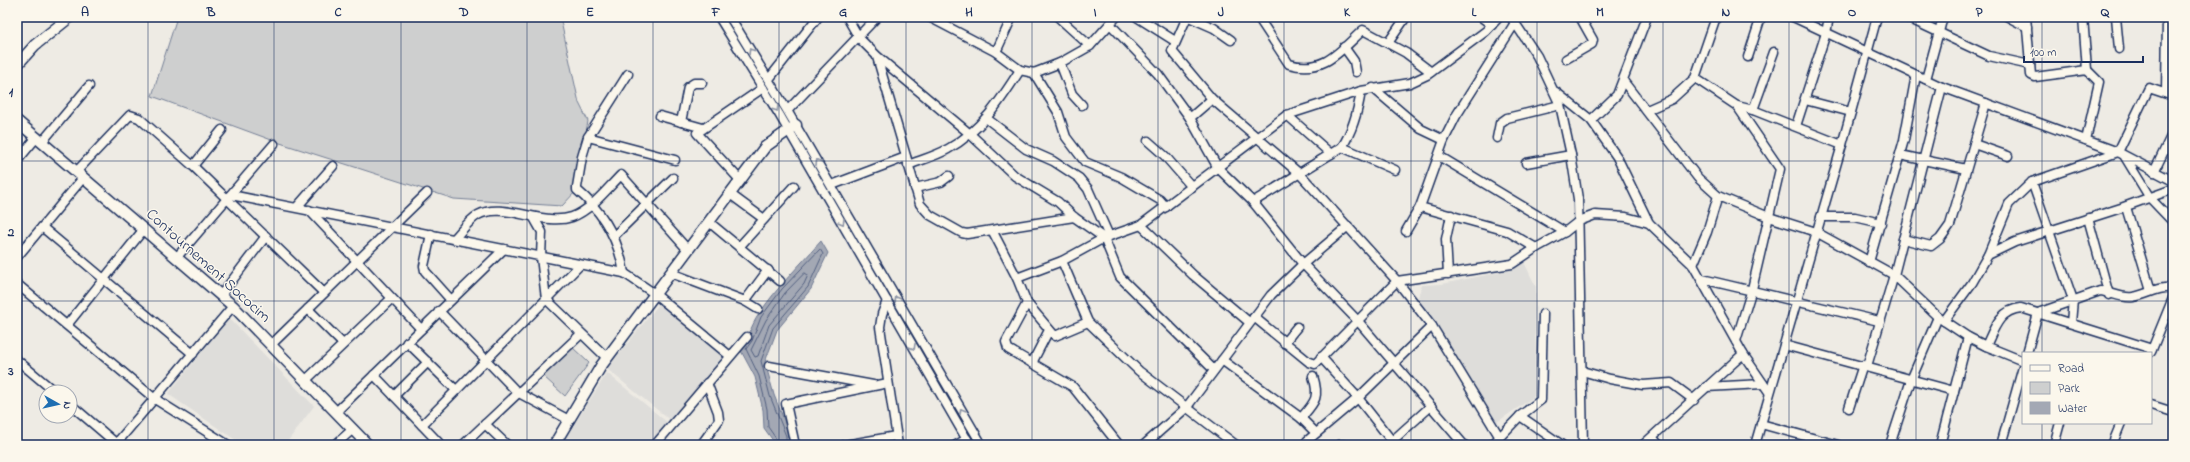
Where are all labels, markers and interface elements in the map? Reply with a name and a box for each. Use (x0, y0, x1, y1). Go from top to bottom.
text: A (81, 3, 89, 22)
text: B (206, 3, 216, 22)
text: C (334, 3, 342, 22)
text: D (458, 3, 469, 22)
text: E (586, 3, 594, 22)
text: F (711, 3, 721, 22)
text: G (839, 3, 847, 22)
text: H (965, 3, 973, 22)
text: I (1093, 3, 1097, 22)
text: J (1218, 3, 1224, 22)
text: K (1344, 3, 1351, 22)
text: L (1472, 3, 1478, 22)
text: M (1596, 3, 1604, 22)
text: N (1722, 3, 1731, 22)
text: O (1848, 3, 1857, 22)
text: P (1976, 3, 1983, 22)
text: Q (2101, 3, 2110, 22)
scale bar (2024, 38, 2143, 64)
text: 100 m (2030, 44, 2057, 62)
one-way arrow (748, 48, 756, 55)
text: 1 (9, 83, 14, 102)
one-way arrow (772, 105, 779, 112)
one-way arrow (815, 159, 823, 166)
street label: Contournement Sococim (140, 203, 276, 329)
one-way arrow (837, 218, 844, 225)
text: 2 (7, 223, 15, 242)
one-way arrow (895, 296, 902, 303)
one-way arrow (909, 343, 916, 350)
legend (2022, 352, 2152, 424)
text: Road (2058, 360, 2084, 378)
text: 3 (7, 362, 14, 381)
text: Park (2058, 380, 2080, 398)
north arrow (38, 384, 78, 424)
text: N (58, 400, 75, 410)
text: Water (2058, 400, 2087, 418)
one-way arrow (960, 408, 967, 415)

